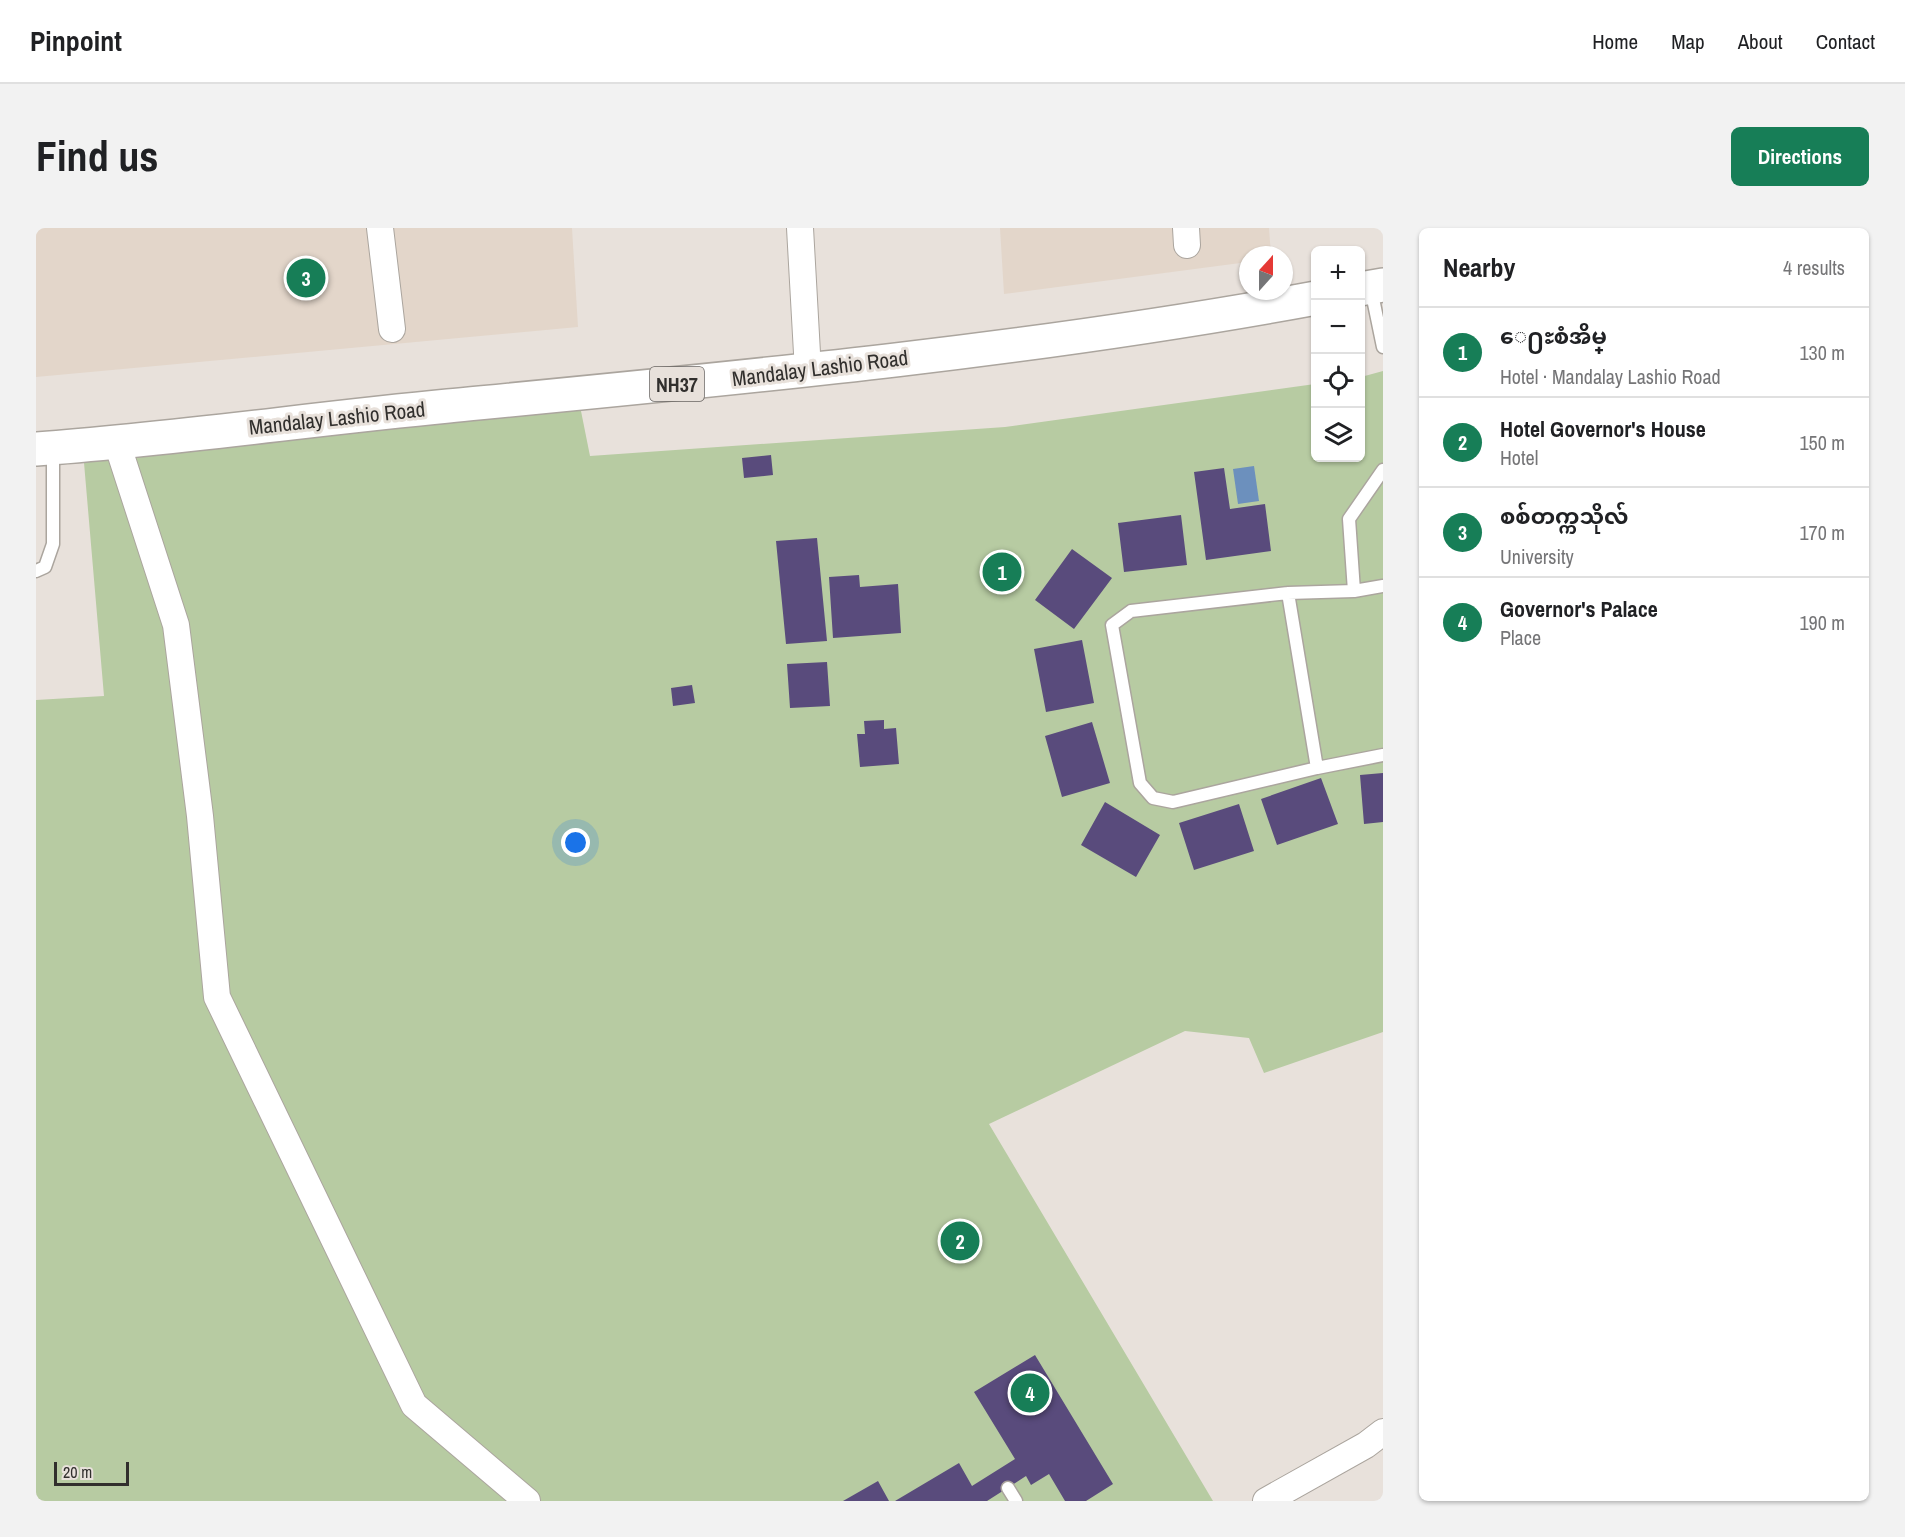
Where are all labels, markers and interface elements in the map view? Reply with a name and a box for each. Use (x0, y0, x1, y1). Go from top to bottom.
text: Pinpoint (30, 22, 122, 60)
text: Home (1592, 27, 1638, 56)
text: Map (1671, 27, 1705, 56)
text: About (1738, 27, 1783, 56)
text: Contact (1816, 27, 1875, 56)
button: Directions (1731, 127, 1869, 186)
text: Find us (36, 128, 158, 184)
north arrow (1239, 246, 1293, 300)
map controls (1311, 246, 1365, 462)
button: + (1311, 246, 1365, 300)
text: Nearby (1443, 250, 1515, 285)
text: 4 results (1783, 254, 1845, 281)
pin: 3 (286, 256, 326, 300)
button: − (1311, 300, 1365, 354)
text: ေ႐ႊစံအိမ္ (1500, 321, 1607, 351)
text: 1 (1458, 339, 1467, 366)
text: 130 m (1799, 339, 1845, 366)
street label: Mandalay Lashio Road (730, 343, 910, 393)
button: locate (1311, 354, 1365, 408)
text: Hotel · Mandalay Lashio Road (1500, 363, 1721, 390)
road number: NH37 (650, 367, 704, 401)
street label: Mandalay Lashio Road (247, 394, 427, 442)
button: layers (1311, 408, 1365, 462)
text: Hotel Governor's House (1500, 414, 1706, 444)
text: 2 (1458, 429, 1467, 456)
text: 150 m (1799, 429, 1845, 456)
text: Hotel (1500, 444, 1538, 471)
text: စစ်‌တက္ကသိုလ် (1500, 501, 1628, 531)
text: 3 (1458, 519, 1467, 546)
text: 170 m (1799, 519, 1845, 546)
text: University (1500, 543, 1574, 570)
pin: 1 (982, 550, 1022, 594)
text: Governor's Palace (1500, 594, 1658, 624)
text: 4 (1458, 609, 1467, 636)
text: 190 m (1799, 609, 1845, 636)
text: Place (1500, 624, 1541, 651)
your location (561, 828, 590, 857)
pin: 2 (940, 1218, 980, 1264)
pin: 4 (1010, 1370, 1050, 1416)
scale bar (54, 1459, 129, 1486)
text: 20 m (63, 1461, 92, 1483)

